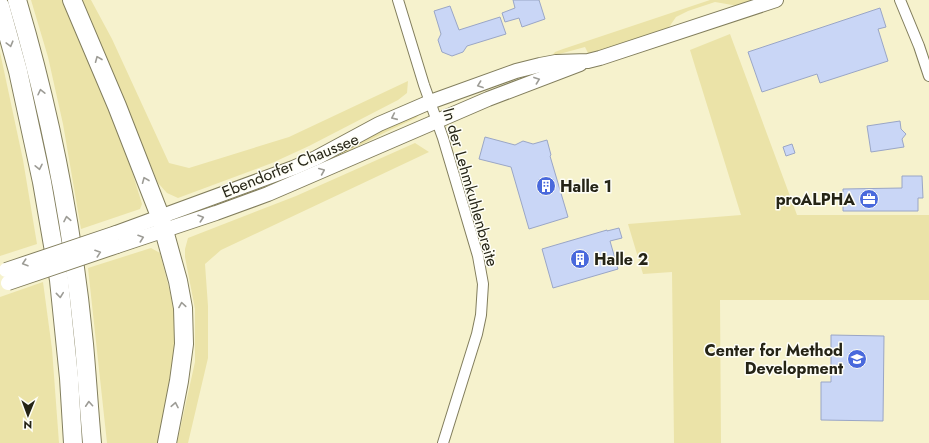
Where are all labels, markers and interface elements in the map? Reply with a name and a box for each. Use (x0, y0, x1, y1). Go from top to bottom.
one-way arrow (5, 40, 14, 47)
one-way arrow (95, 55, 103, 63)
one-way arrow (533, 77, 540, 85)
one-way arrow (476, 80, 483, 88)
one-way arrow (38, 89, 46, 95)
street label: In der Lehmkuhlenbreite (437, 105, 504, 269)
one-way arrow (391, 113, 398, 121)
street label: Ebendorfer Chaussee (218, 127, 362, 203)
one-way arrow (34, 164, 42, 170)
one-way arrow (318, 168, 326, 176)
building icon: Halle 1 (535, 175, 557, 197)
place label: Halle 1 (560, 175, 612, 198)
one-way arrow (142, 176, 150, 184)
place label: proALPHA (776, 188, 855, 211)
office icon: proALPHA (858, 188, 880, 210)
one-way arrow (198, 214, 205, 223)
one-way arrow (63, 216, 72, 223)
one-way arrow (137, 235, 144, 243)
building icon: Halle 2 (569, 248, 591, 270)
place label: Halle 2 (594, 248, 648, 271)
one-way arrow (95, 249, 102, 257)
one-way arrow (22, 258, 29, 267)
one-way arrow (55, 292, 64, 299)
one-way arrow (178, 302, 187, 308)
place label: Center for Method Development (705, 339, 844, 380)
school or university icon: Center for Method Development (846, 348, 868, 370)
north arrow (8, 395, 48, 435)
one-way arrow (84, 401, 93, 407)
one-way arrow (170, 402, 178, 408)
text: N (23, 417, 32, 433)

